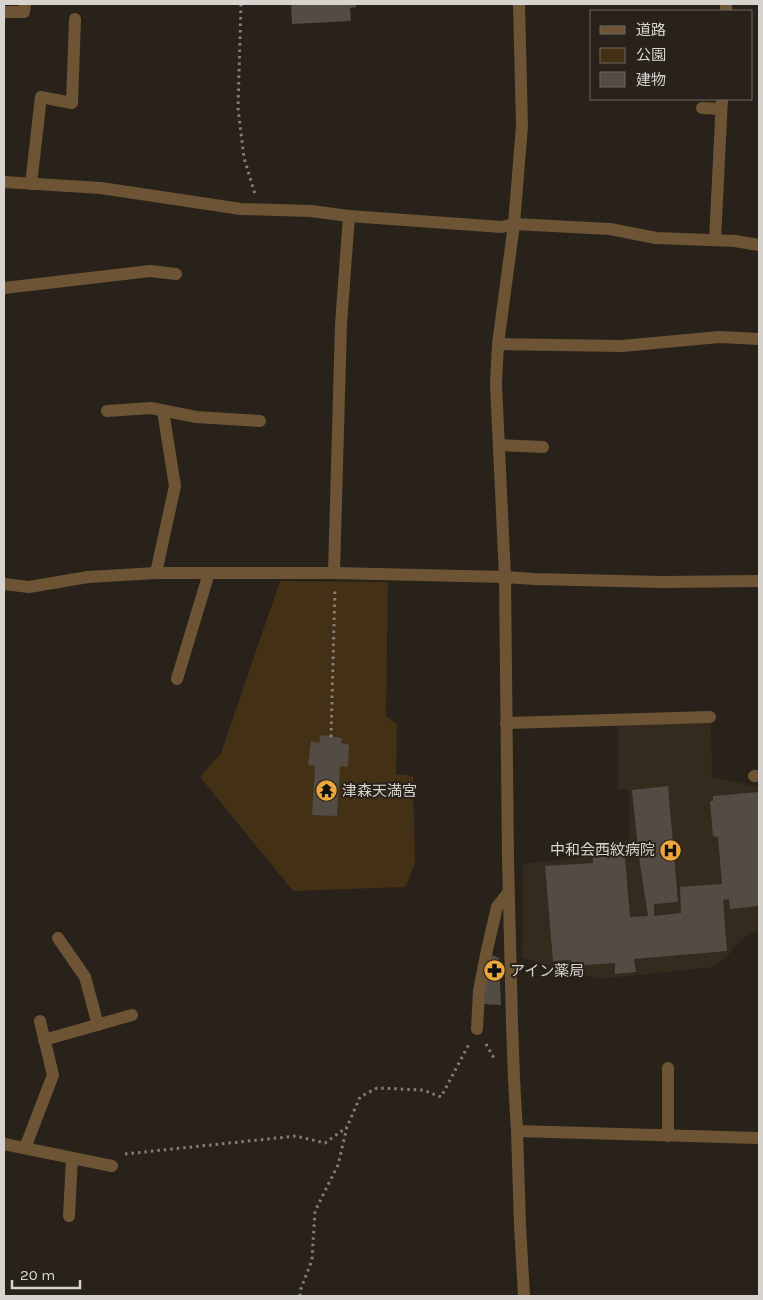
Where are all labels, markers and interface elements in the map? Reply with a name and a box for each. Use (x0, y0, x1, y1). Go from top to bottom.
legend (590, 10, 753, 100)
text: 道路 (636, 21, 666, 39)
text: 公園 (636, 46, 666, 64)
text: 建物 (636, 71, 666, 89)
temple icon: 津森天満宮 (314, 779, 338, 803)
place label: 津森天満宮 (342, 782, 417, 800)
hospital icon: 中和会西紋病院 (659, 838, 683, 862)
place label: 中和会西紋病院 (550, 841, 655, 859)
pharmacy icon: アイン薬局 (482, 959, 506, 983)
place label: アイン薬局 (510, 962, 584, 980)
scale bar (12, 1258, 80, 1290)
text: 20 m (20, 1266, 55, 1284)

